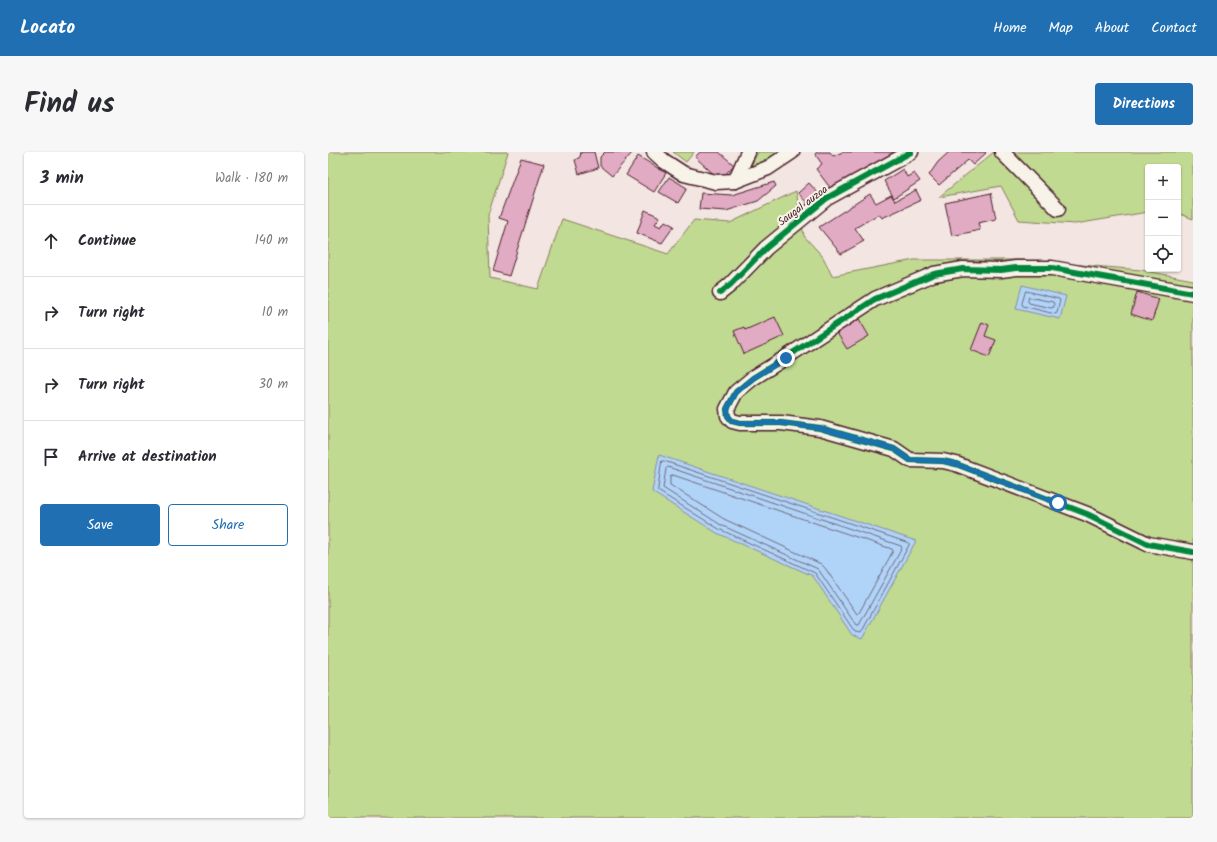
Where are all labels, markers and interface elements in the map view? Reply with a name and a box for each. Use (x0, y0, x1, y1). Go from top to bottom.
text: Locato (20, 13, 75, 43)
text: Home (993, 17, 1027, 39)
text: Map (1049, 17, 1073, 39)
text: About (1095, 17, 1129, 39)
text: Contact (1151, 17, 1197, 39)
text: Find us (24, 82, 115, 127)
button: Directions (1095, 83, 1193, 125)
map controls (1145, 164, 1181, 272)
button: + (1145, 164, 1181, 200)
text: 3 min (40, 165, 84, 192)
text: Walk · 180 m (215, 168, 288, 189)
street label: Saugal auzoa (774, 181, 832, 231)
button: − (1145, 200, 1181, 236)
text: Continue (78, 229, 136, 253)
icon: ahead (40, 230, 62, 252)
text: 140 m (255, 230, 288, 251)
button: locate (1145, 236, 1181, 272)
text: Turn right (78, 301, 145, 325)
icon: right (40, 302, 62, 324)
text: 10 m (262, 302, 288, 323)
route end (777, 349, 795, 367)
text: Turn right (78, 373, 145, 397)
icon: right (40, 374, 62, 396)
text: 30 m (259, 374, 288, 395)
text: Arrive at destination (78, 445, 217, 469)
icon: arrive (40, 446, 62, 468)
route start (1049, 494, 1067, 512)
button: Save (40, 504, 160, 546)
button: Share (168, 504, 288, 546)

